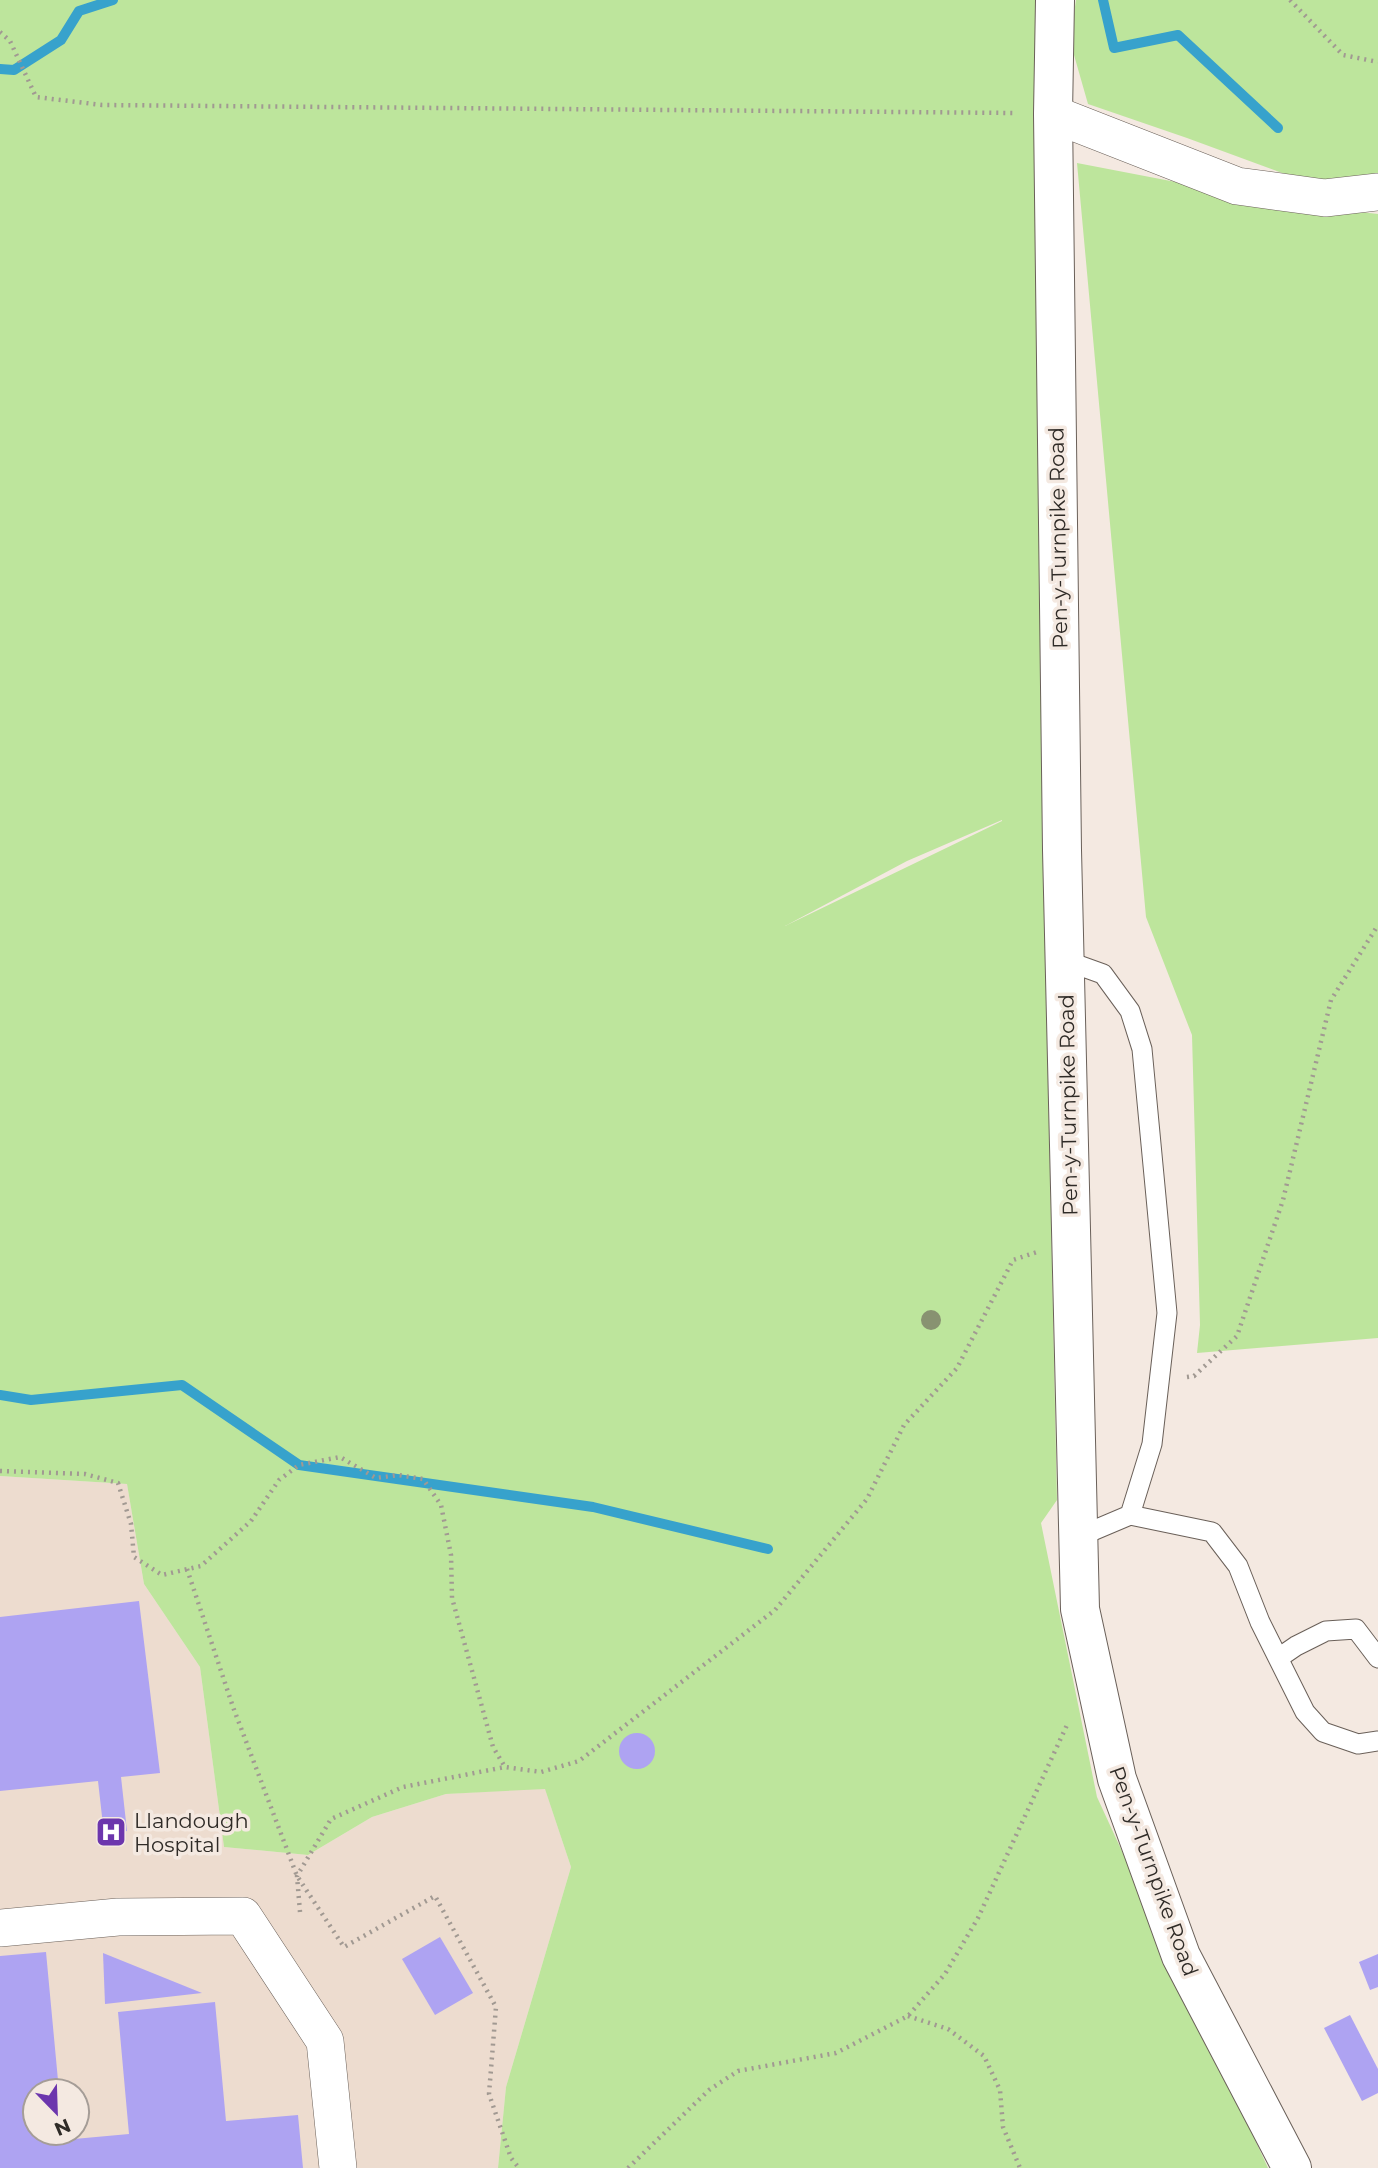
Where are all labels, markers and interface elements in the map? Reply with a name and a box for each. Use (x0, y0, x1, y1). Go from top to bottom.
street label: Pen-y-Turnpike Road (1044, 427, 1072, 649)
street label: Pen-y-Turnpike Road (1054, 994, 1082, 1216)
street label: Pen-y-Turnpike Road (1104, 1763, 1204, 1979)
place label: Llandough Hospital (134, 1808, 249, 1857)
hospital icon: Llandough Hospital (94, 1815, 128, 1849)
north arrow (21, 2077, 91, 2147)
text: N (51, 2114, 74, 2141)

